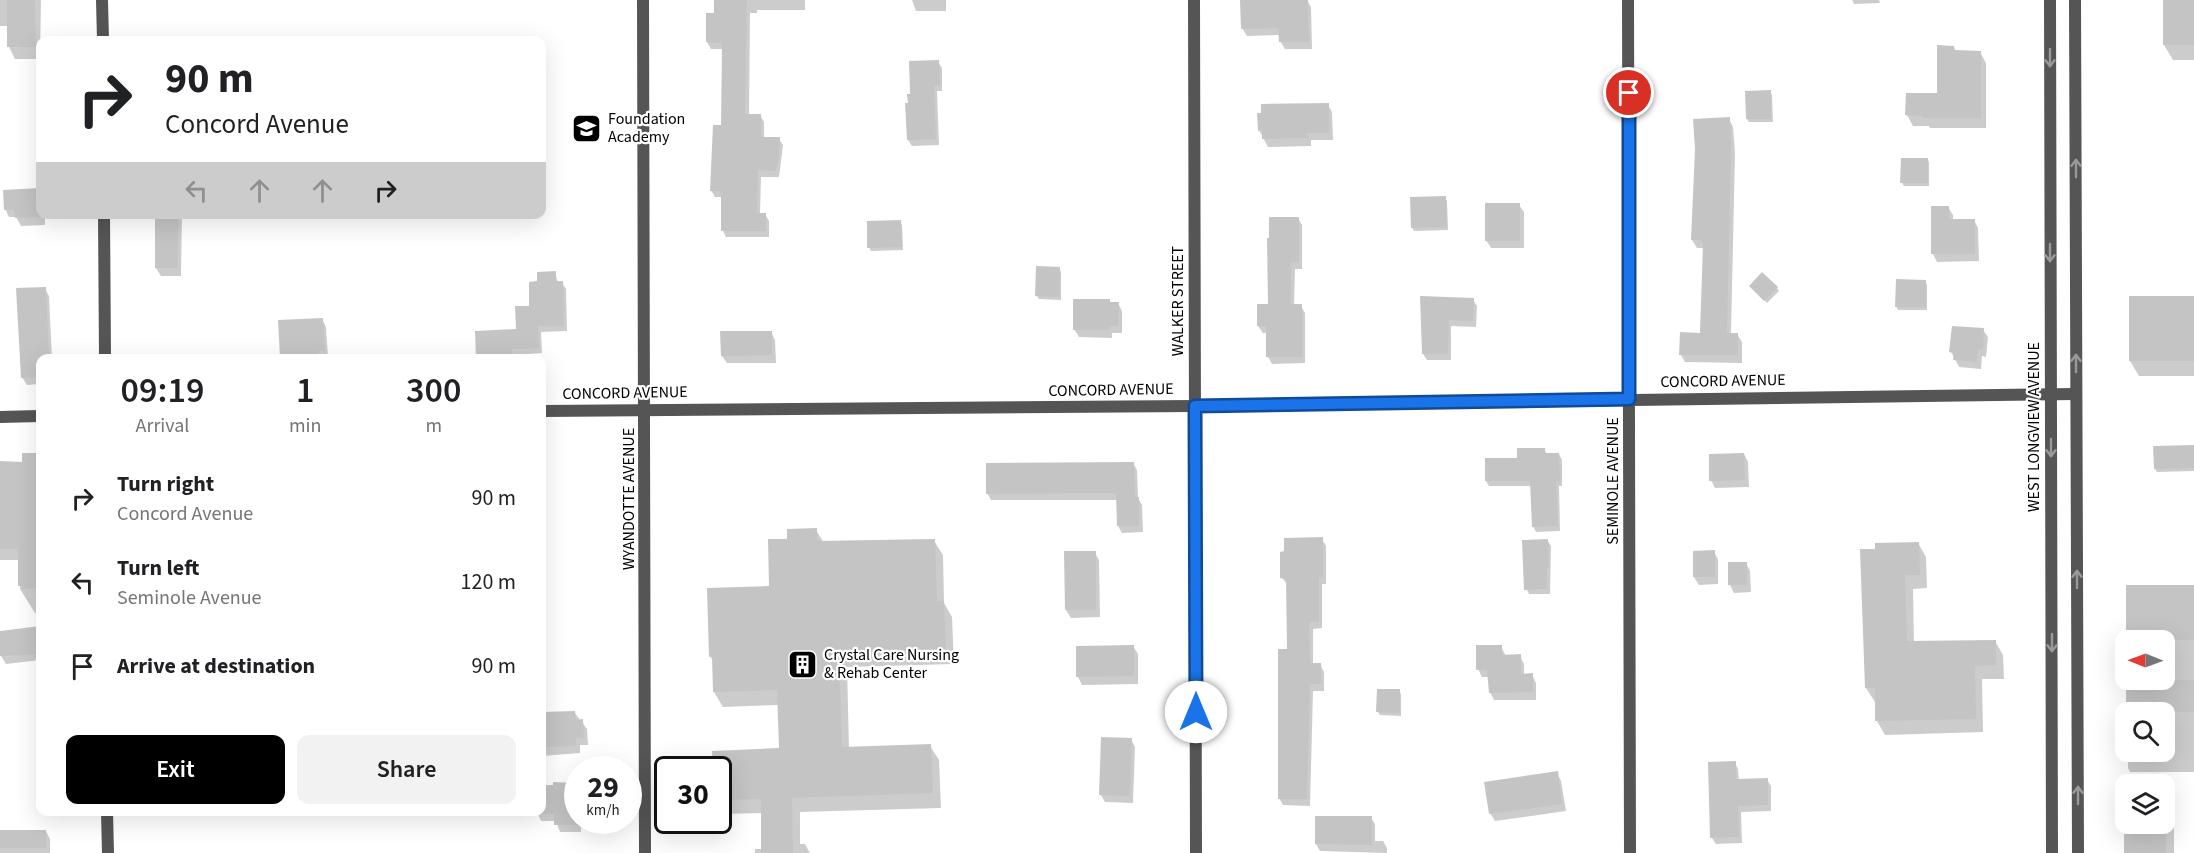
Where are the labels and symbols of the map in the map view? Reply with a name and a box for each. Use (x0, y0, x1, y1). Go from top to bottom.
one-way arrow (2044, 48, 2056, 68)
pin (1603, 67, 1654, 118)
place label: Foundation Academy (608, 108, 685, 148)
school or university icon: Foundation Academy (571, 112, 603, 144)
one-way arrow (2070, 158, 2082, 178)
one-way arrow (2044, 243, 2056, 263)
street label: WALKER STREET (1167, 245, 1189, 356)
street label: WEST LONGVIEW AVENUE (2023, 342, 2045, 512)
one-way arrow (2070, 353, 2082, 373)
street label: CONCORD AVENUE (1660, 369, 1786, 393)
street label: CONCORD AVENUE (1048, 378, 1174, 402)
street label: CONCORD AVENUE (562, 381, 688, 405)
street label: SEMINOLE AVENUE (1602, 417, 1624, 545)
street label: WYANDOTTE AVENUE (618, 428, 640, 570)
one-way arrow (2045, 438, 2057, 458)
one-way arrow (2071, 569, 2083, 589)
north arrow (2115, 630, 2175, 690)
one-way arrow (2046, 633, 2058, 653)
place label: Crystal Care Nursing & Rehab Center (824, 644, 959, 684)
building icon: Crystal Care Nursing & Rehab Center (787, 648, 819, 680)
position arrow (1164, 680, 1228, 744)
speed limit sign: 30 (654, 756, 732, 834)
one-way arrow (2072, 785, 2084, 805)

